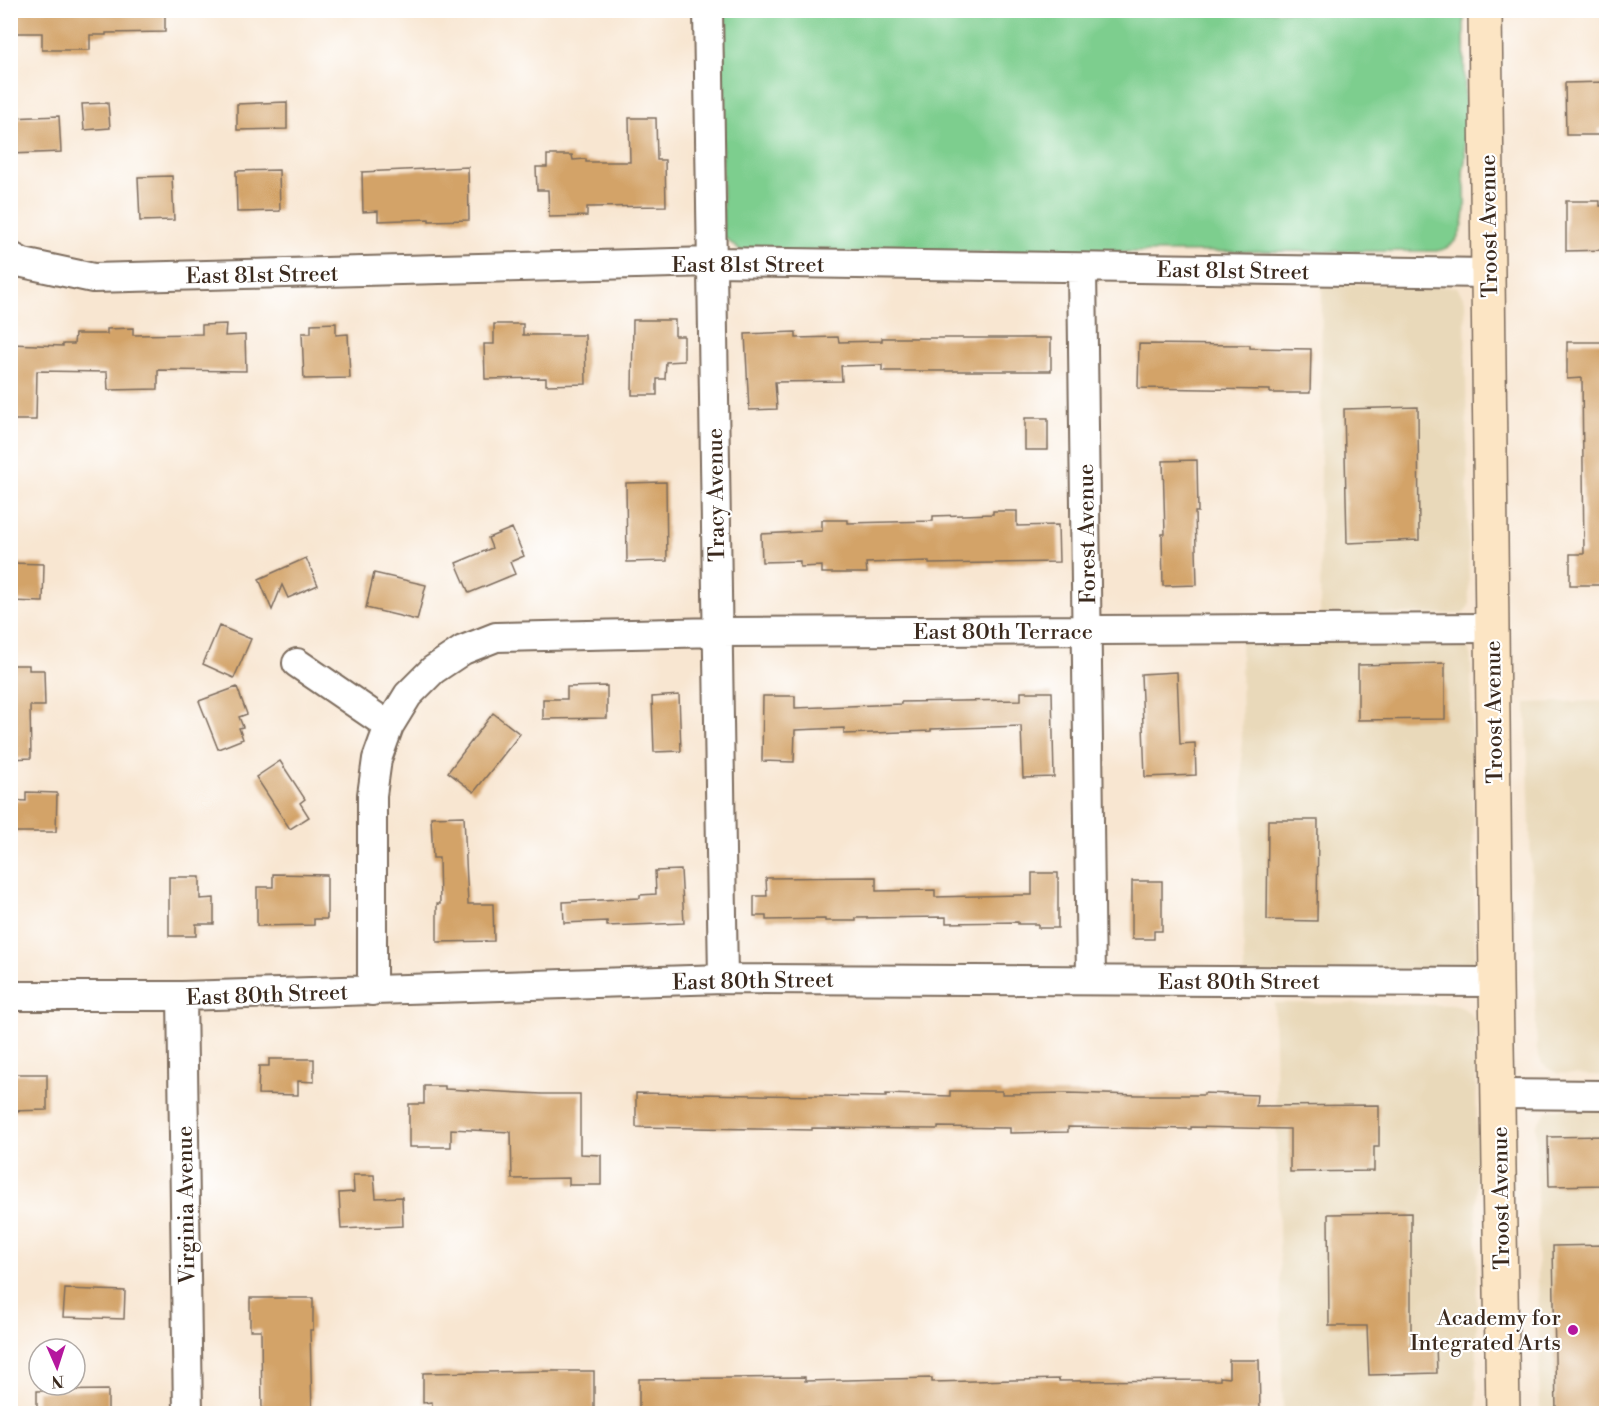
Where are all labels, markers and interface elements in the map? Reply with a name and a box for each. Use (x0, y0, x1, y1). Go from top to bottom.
street label: Troost Avenue (1475, 154, 1504, 298)
street label: East 81st Street (672, 252, 825, 279)
street label: East 81st Street (1156, 257, 1310, 286)
street label: East 81st Street (185, 261, 339, 290)
street label: Tracy Avenue (702, 428, 731, 562)
street label: Forest Avenue (1073, 464, 1102, 604)
street label: East 80th Terrace (913, 619, 1093, 646)
street label: Troost Avenue (1480, 640, 1509, 784)
street label: East 80th Street (672, 967, 834, 996)
street label: East 80th Street (1158, 969, 1320, 996)
street label: East 80th Street (186, 979, 349, 1012)
street label: Virginia Avenue (172, 1126, 201, 1285)
street label: Troost Avenue (1487, 1126, 1516, 1270)
place label: Academy for Integrated Arts (1410, 1305, 1561, 1357)
marker: Academy for Integrated Arts (1566, 1323, 1580, 1337)
north arrow (27, 1337, 87, 1397)
text: N (51, 1371, 65, 1391)

